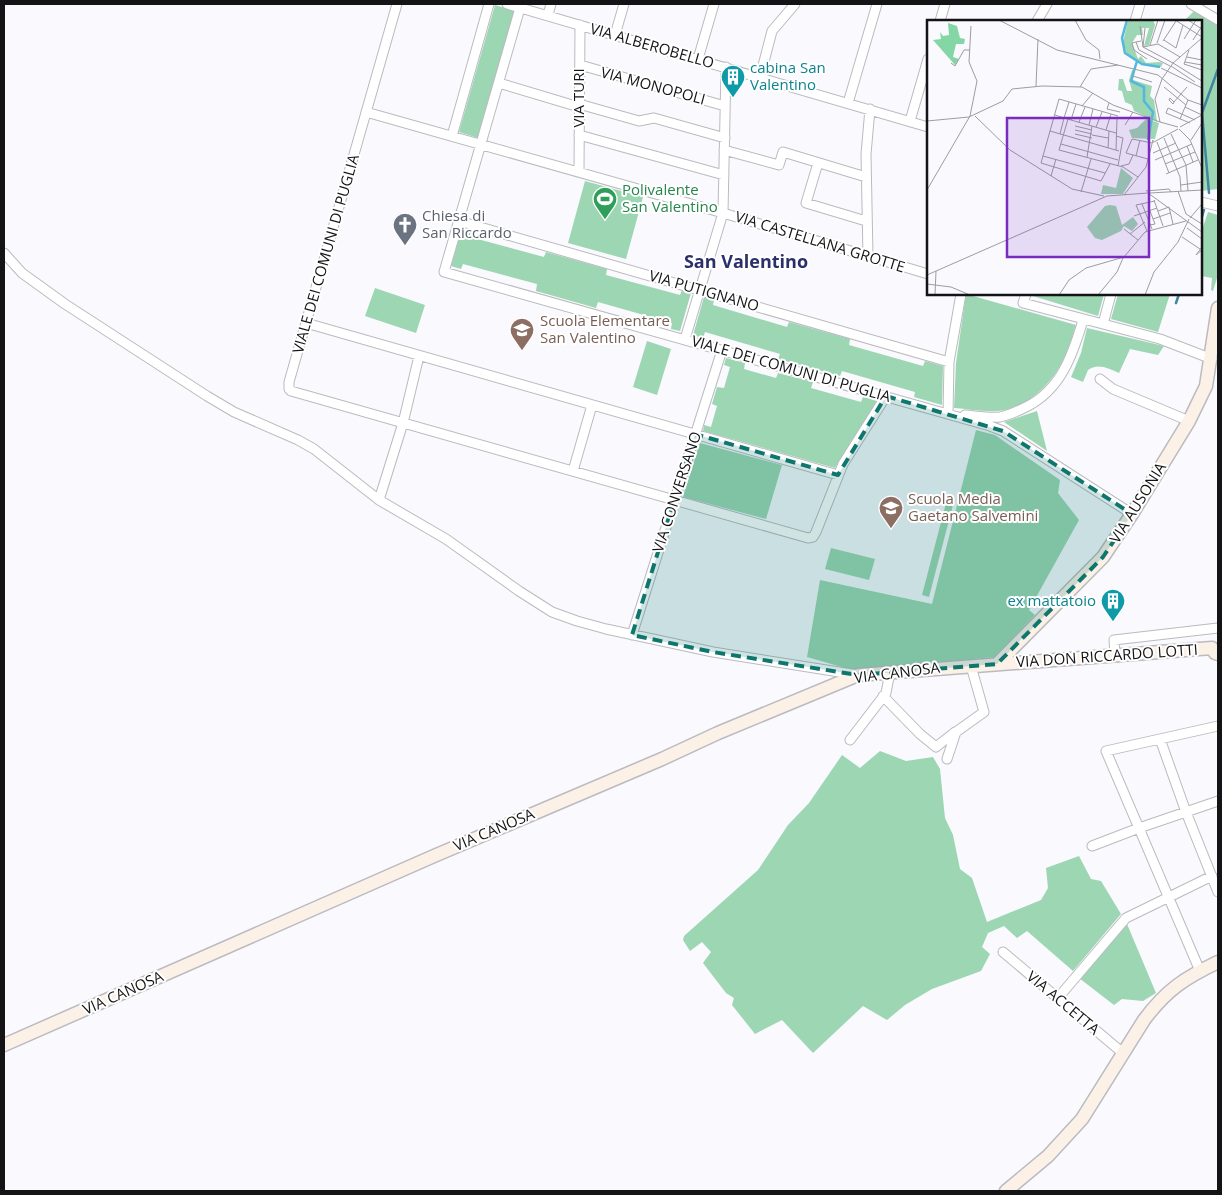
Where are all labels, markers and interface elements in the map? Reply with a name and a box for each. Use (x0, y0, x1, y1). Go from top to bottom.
street label: VIA ALBEROBELLO (588, 18, 717, 72)
inset map (927, 20, 1202, 295)
place label: cabina San Valentino (750, 57, 826, 94)
street label: VIA MONOPOLI (599, 61, 708, 109)
building icon: cabina San Valentino (720, 64, 746, 98)
street label: VIA TURI (568, 68, 588, 128)
street label: VIALE DEI COMUNI DI PUGLIA (287, 151, 363, 356)
place label: Polivalente San Valentino (622, 179, 718, 216)
sports icon: Polivalente San Valentino (592, 186, 618, 220)
place label: Chiesa di San Riccardo (422, 205, 512, 242)
street label: VIA CASTELLANA GROTTE (733, 206, 908, 276)
church icon: Chiesa di San Riccardo (392, 212, 418, 246)
district label: San Valentino (684, 249, 808, 273)
street label: VIA PUTIGNANO (647, 265, 762, 315)
place label: Scuola Elementare San Valentino (540, 310, 670, 347)
school or university icon: Scuola Elementare San Valentino (509, 317, 535, 351)
street label: VIALE DEI COMUNI DI PUGLIA (689, 330, 894, 406)
street label: VIA CONVERSANO (647, 429, 705, 555)
street label: VIA AUSONIA (1104, 458, 1170, 547)
place label: Scuola Media Gaetano Salvemini (908, 488, 1038, 525)
school or university icon: Scuola Media Gaetano Salvemini (878, 495, 904, 529)
building icon: ex mattatoio (1100, 588, 1126, 622)
place label: ex mattatoio (1007, 590, 1096, 610)
street label: VIA DON RICCARDO LOTTI (1015, 639, 1198, 671)
street label: VIA CANOSA (853, 657, 941, 687)
street label: VIA CANOSA (450, 803, 538, 855)
street label: VIA CANOSA (79, 965, 166, 1019)
street label: VIA ACCETTA (1023, 966, 1105, 1039)

